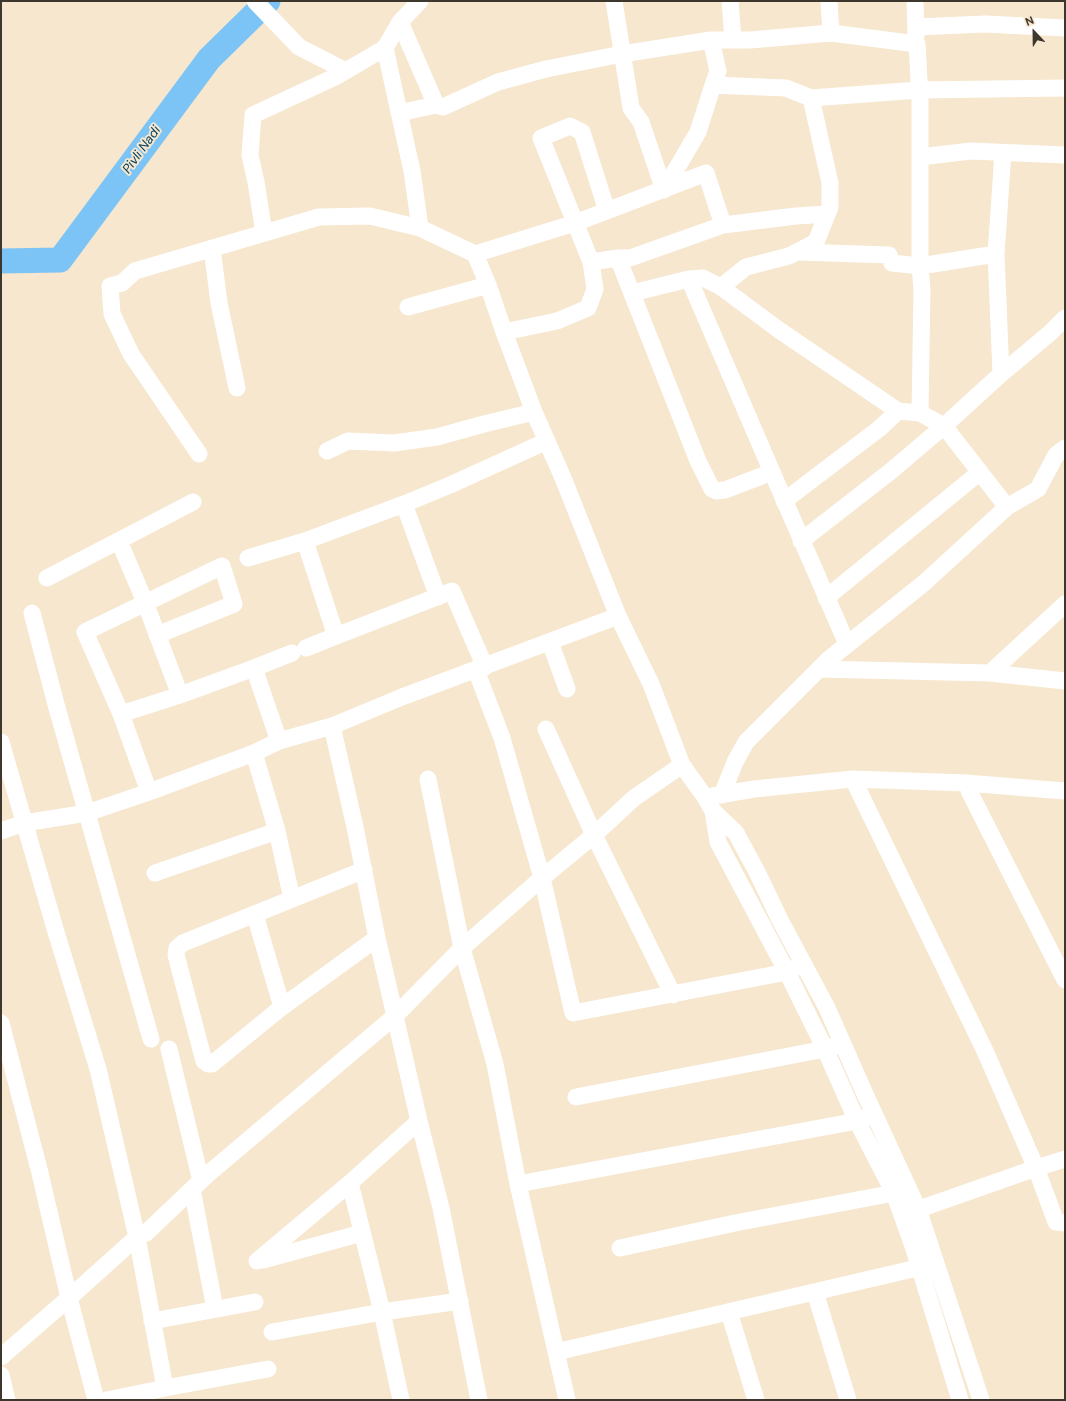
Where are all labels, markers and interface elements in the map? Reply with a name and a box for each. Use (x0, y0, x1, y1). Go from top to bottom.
north arrow (1014, 12, 1054, 52)
text: N (1023, 13, 1036, 29)
water label: Pivli Nadi (120, 123, 164, 177)

